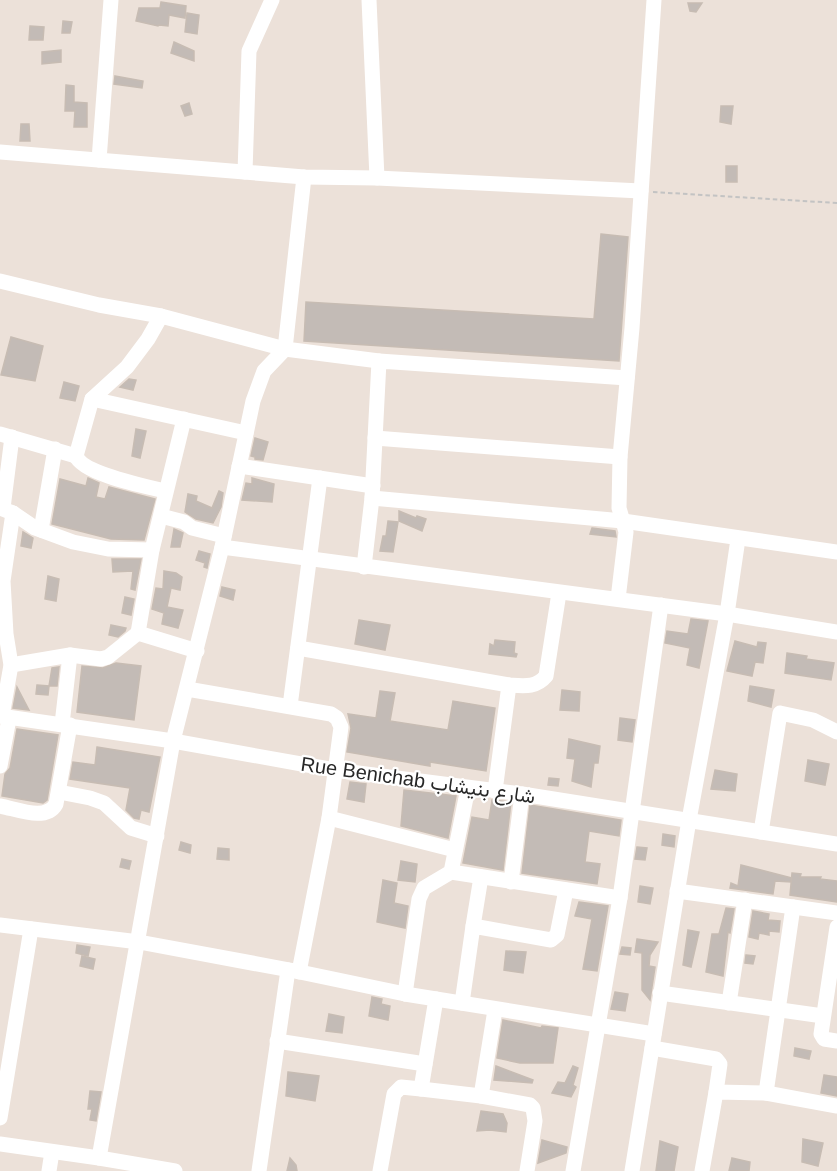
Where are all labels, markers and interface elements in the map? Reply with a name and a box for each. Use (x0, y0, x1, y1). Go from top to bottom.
street label: Rue Benichab شارع بنيشاب (299, 753, 537, 810)

